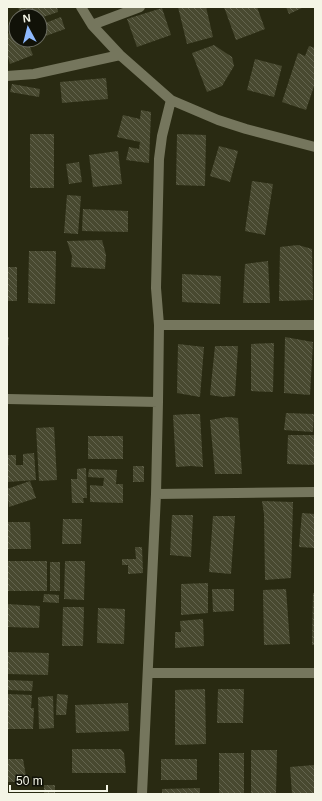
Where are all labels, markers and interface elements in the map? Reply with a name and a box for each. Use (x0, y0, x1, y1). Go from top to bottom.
north arrow (8, 8, 48, 48)
text: N (22, 12, 32, 25)
scale bar (10, 767, 107, 793)
text: 50 m (16, 774, 43, 788)

